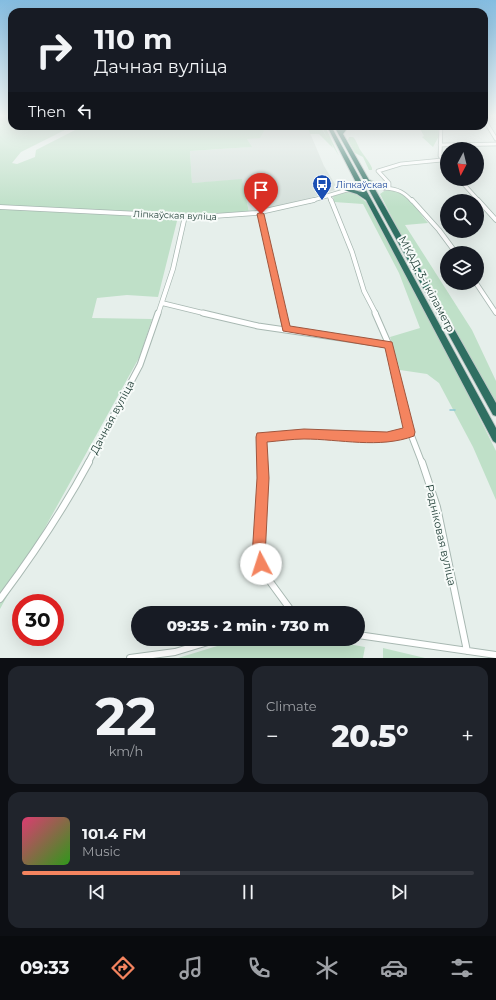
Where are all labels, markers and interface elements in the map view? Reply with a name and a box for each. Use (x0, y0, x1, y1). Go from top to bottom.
text: 110 m (94, 22, 172, 56)
icon: right (28, 24, 80, 76)
text: Дачная вуліца (94, 56, 228, 78)
icon: left (74, 100, 96, 122)
text: Then (28, 102, 66, 121)
north arrow (440, 142, 484, 186)
map controls (440, 142, 484, 290)
pin (244, 173, 278, 214)
bus stop icon: Ліпкаўская (311, 173, 333, 201)
icon: arrive (250, 179, 272, 201)
place label: Ліпкаўская (336, 179, 388, 190)
button: search (440, 194, 484, 238)
street label: Ліпкаўская вуліца (133, 208, 217, 222)
street label: МКАД, 3-і кіламетр (396, 233, 458, 335)
button: layers (440, 246, 484, 290)
street label: Дачная вуліца (87, 378, 137, 456)
street label: Радніковая вуліца (422, 483, 460, 587)
position arrow (240, 543, 282, 585)
speed limit sign: 30 (12, 594, 64, 646)
text: 09:35 · 2 min · 730 m (167, 616, 329, 635)
text: 22 (95, 685, 157, 748)
text: Climate (266, 698, 317, 714)
text: 20.5° (331, 718, 409, 755)
text: − (266, 723, 279, 750)
text: + (461, 723, 474, 750)
text: km/h (109, 743, 143, 759)
text: 101.4 FM (82, 824, 146, 843)
text: Music (82, 843, 120, 859)
icon: previous (86, 881, 108, 903)
icon: pause (237, 881, 259, 903)
icon: next (388, 881, 410, 903)
icon: directions (109, 954, 137, 982)
icon: music (177, 954, 205, 982)
icon: phone (245, 954, 273, 982)
icon: climate (313, 954, 341, 982)
icon: car (380, 954, 408, 982)
icon: filters (448, 954, 476, 982)
text: 09:33 (20, 957, 70, 979)

